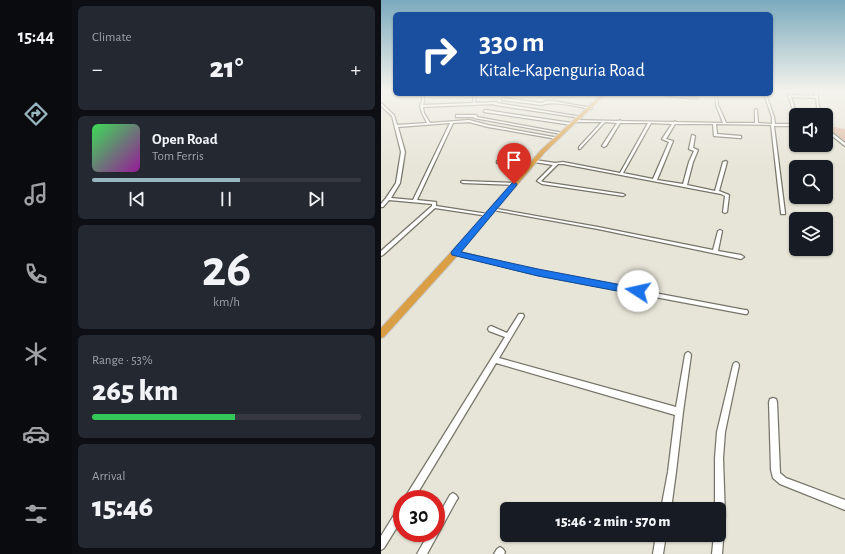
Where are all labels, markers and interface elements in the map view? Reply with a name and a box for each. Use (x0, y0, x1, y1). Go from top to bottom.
text: 15:44 (18, 28, 54, 46)
icon: right (413, 28, 465, 80)
text: 330 m (479, 29, 545, 57)
text: Climate (92, 31, 131, 44)
text: 21° (209, 53, 244, 83)
text: − (92, 58, 103, 80)
text: + (350, 58, 361, 80)
text: Kitale-Kapenguria Road (479, 62, 645, 80)
icon: directions (22, 100, 50, 128)
map controls (789, 108, 833, 256)
button: sound (789, 108, 833, 152)
text: Open Road (152, 132, 218, 147)
pin (497, 143, 531, 184)
icon: arrive (503, 149, 525, 171)
text: Tom Ferris (152, 150, 204, 163)
button: search (789, 160, 833, 204)
icon: music (22, 180, 50, 208)
icon: previous (126, 188, 148, 210)
icon: pause (215, 188, 237, 210)
icon: next (305, 188, 327, 210)
button: layers (789, 212, 833, 256)
text: 26 (202, 243, 251, 295)
icon: phone (22, 260, 50, 288)
position arrow (617, 270, 659, 312)
text: km/h (213, 296, 240, 309)
icon: climate (22, 340, 50, 368)
text: Range · 53% (92, 354, 153, 367)
text: 265 km (92, 376, 178, 406)
icon: car (22, 420, 50, 448)
text: Arrival (92, 470, 125, 483)
speed limit sign: 30 (393, 490, 445, 542)
text: 15:46 (92, 492, 153, 522)
icon: filters (22, 500, 50, 528)
text: 15:46 · 2 min · 570 m (556, 514, 670, 529)

